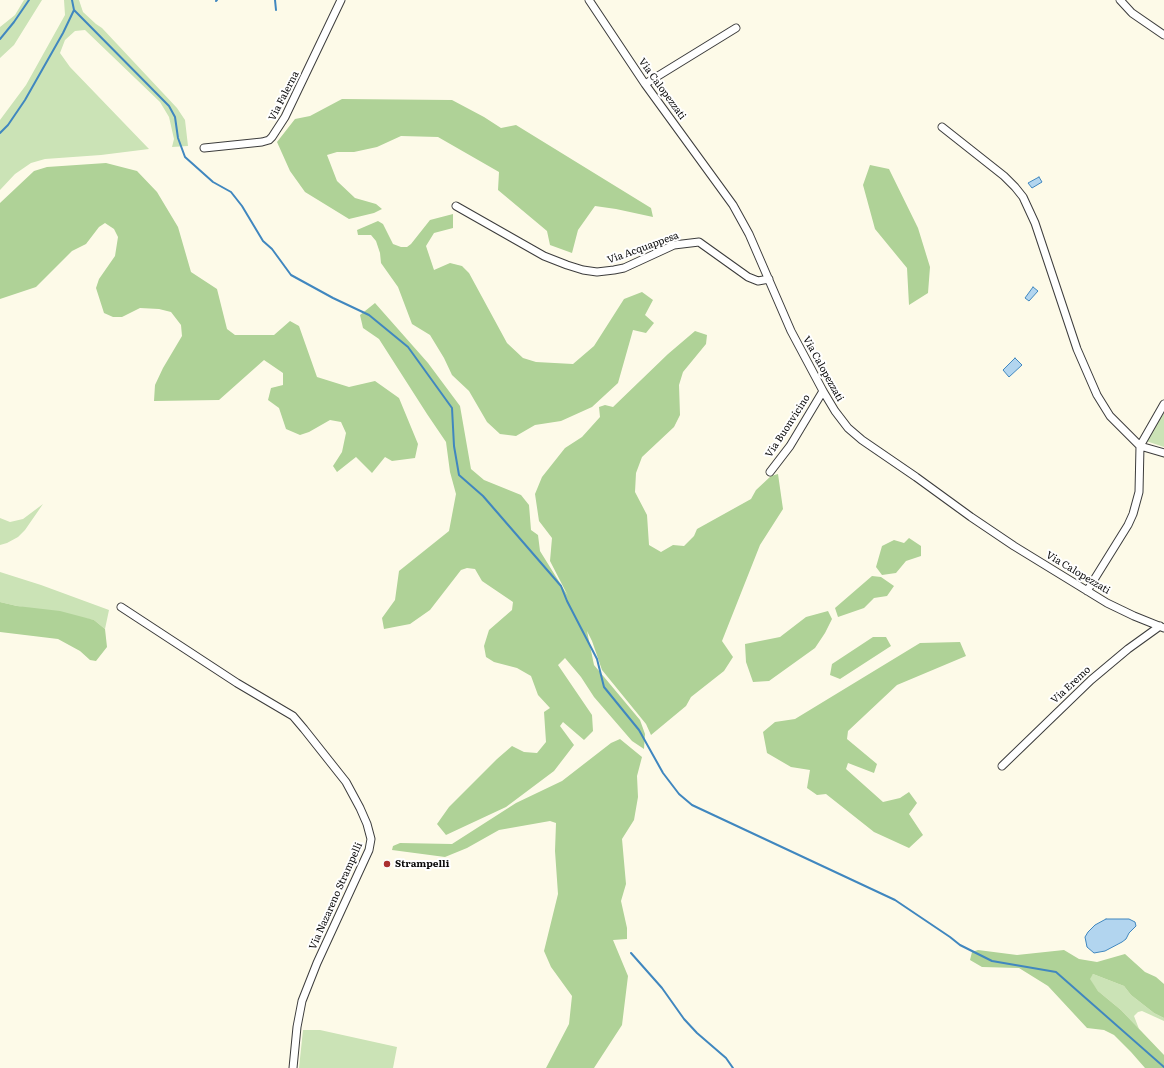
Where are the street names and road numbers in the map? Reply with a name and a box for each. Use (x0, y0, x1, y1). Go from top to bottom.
street label: Via Calopezzati (636, 56, 688, 122)
street label: Via Falerna (266, 69, 302, 123)
street label: Via Acquappesa (606, 230, 680, 266)
street label: Via Calopezzati (800, 334, 846, 404)
street label: Via Buonvicino (763, 392, 813, 460)
street label: Via Calopezzati (1044, 549, 1112, 597)
street label: Via Eremo (1049, 664, 1093, 706)
street label: Via Nazareno Strampelli (307, 841, 365, 951)

